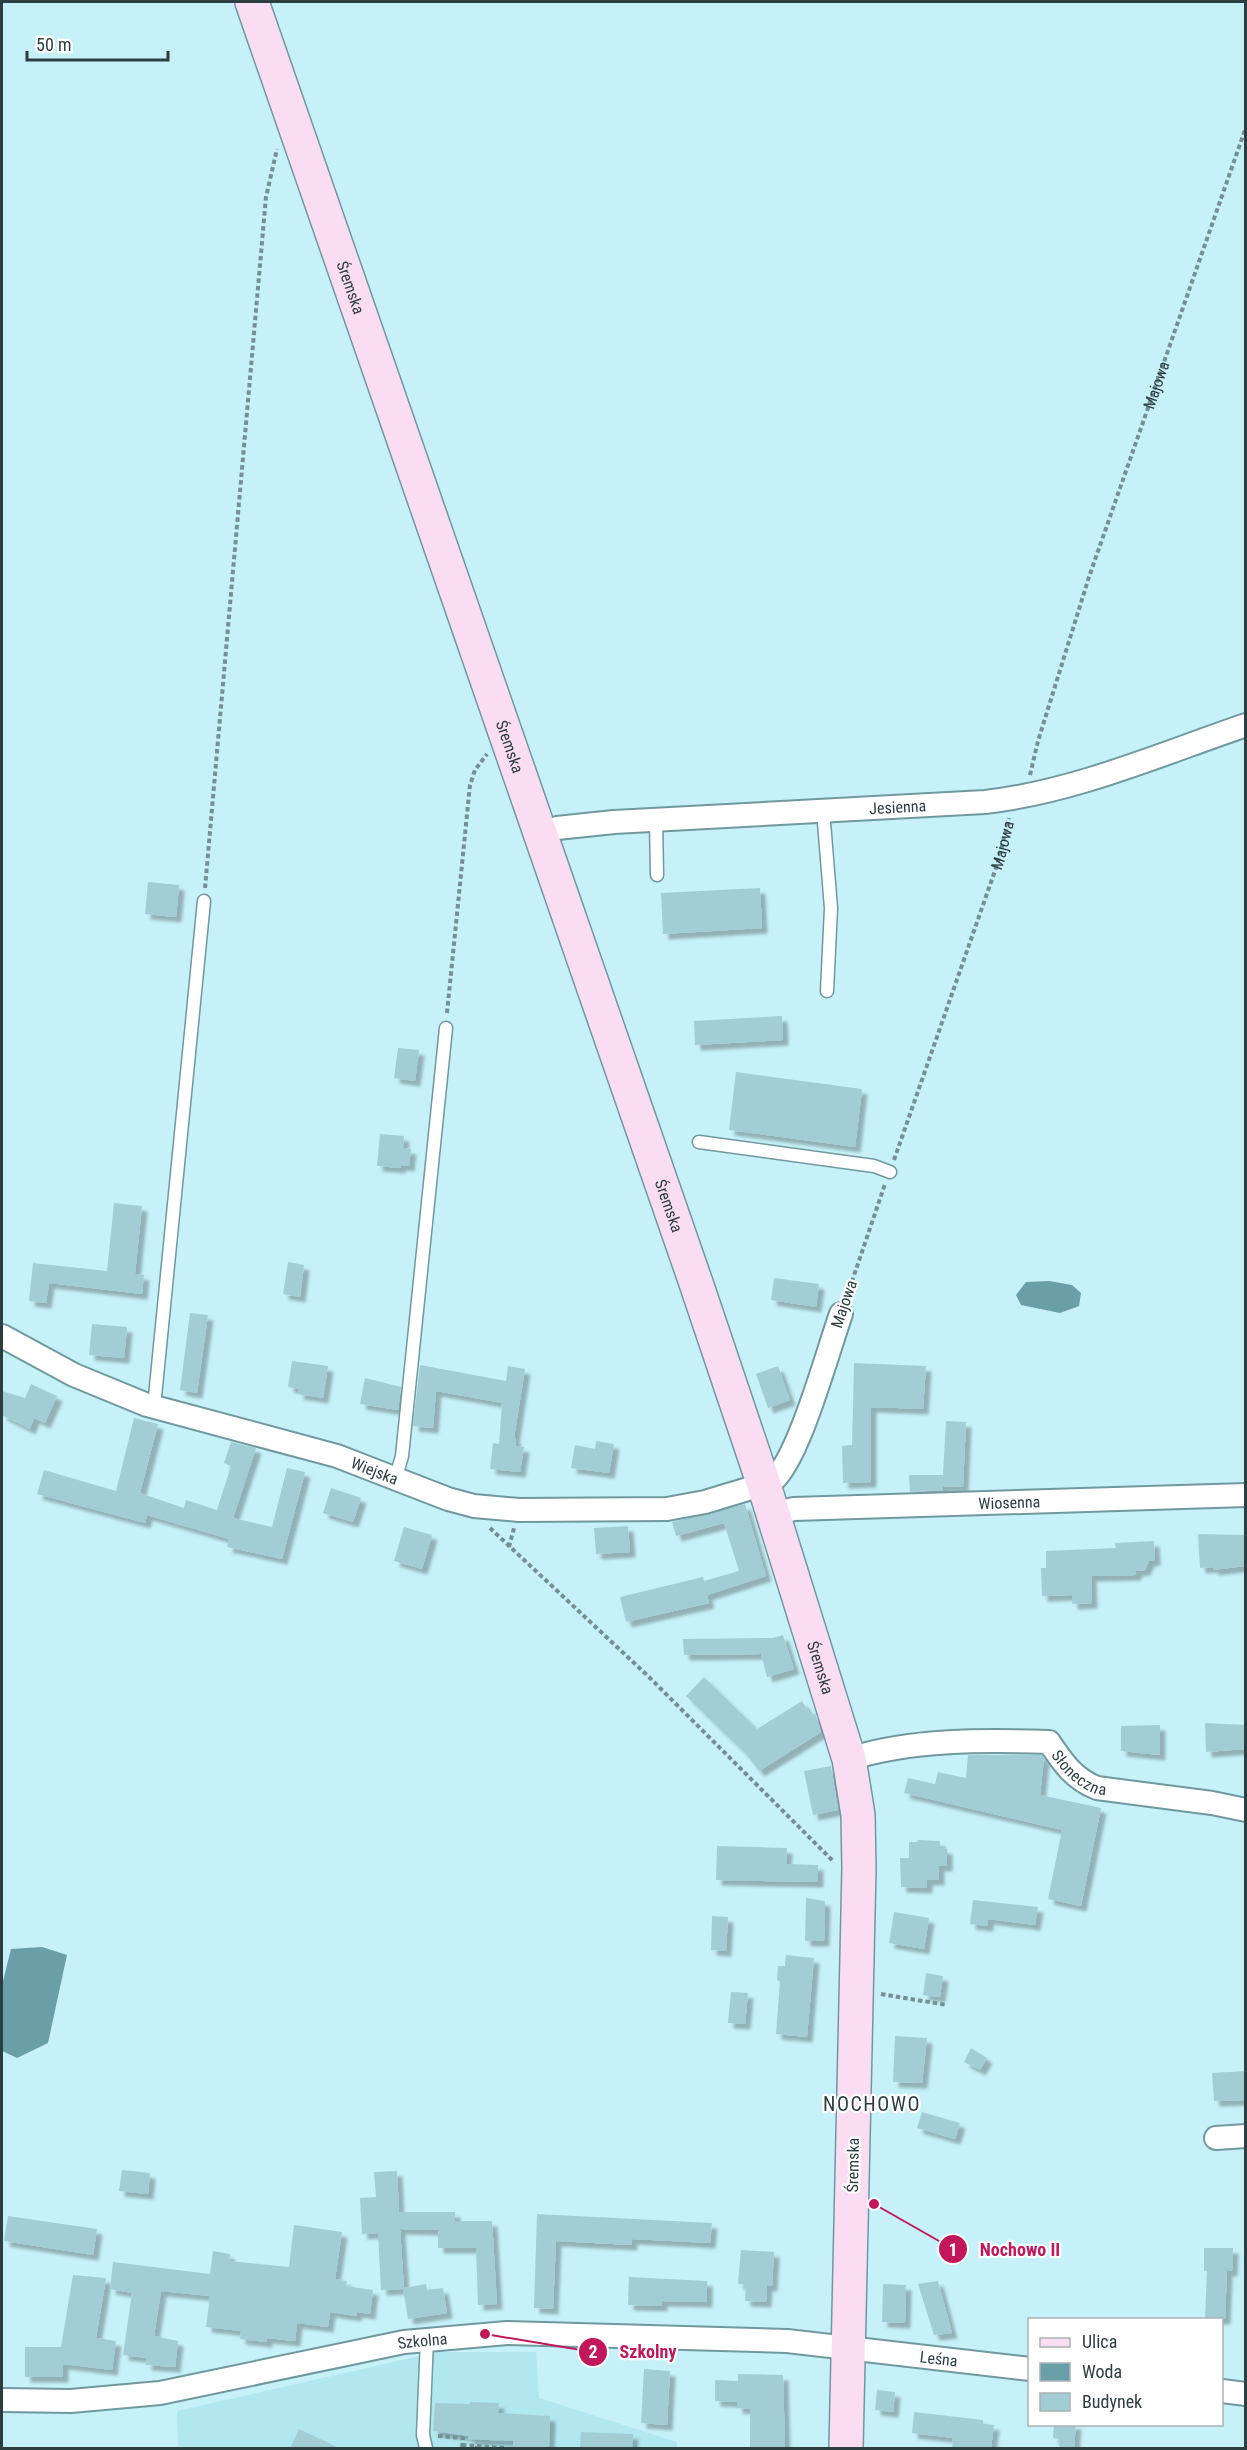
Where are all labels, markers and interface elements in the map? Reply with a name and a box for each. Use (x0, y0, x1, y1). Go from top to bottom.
scale bar (27, 24, 168, 62)
text: 50 m (36, 34, 71, 55)
street label: Śremska (333, 258, 369, 316)
street label: Majowa (1139, 359, 1173, 412)
street label: Śremska (492, 718, 528, 776)
street label: Jesienna (869, 796, 926, 818)
street label: Majowa (987, 819, 1017, 872)
street label: Śremska (651, 1177, 687, 1235)
street label: Majowa (827, 1278, 861, 1330)
street label: Wiejska (348, 1453, 401, 1488)
street label: Wiosenna (978, 1492, 1041, 1513)
street label: Śremska (803, 1639, 838, 1696)
street label: Słoneczna (1048, 1746, 1108, 1799)
district label: NOCHOWO (823, 2092, 921, 2116)
street label: Śremska (843, 2137, 863, 2193)
callout: Nochowo II (938, 2231, 1072, 2267)
text: 1 (948, 2239, 958, 2260)
text: Nochowo II (980, 2239, 1060, 2260)
legend (1028, 2318, 1223, 2426)
street label: Szkolna (396, 2329, 448, 2353)
text: Ulica (1082, 2331, 1117, 2352)
callout: Szkolny (578, 2334, 688, 2370)
text: 2 (588, 2341, 598, 2362)
text: Szkolny (620, 2341, 676, 2362)
street label: Leśna (919, 2347, 959, 2370)
text: Woda (1082, 2361, 1122, 2382)
text: Budynek (1082, 2391, 1142, 2412)

